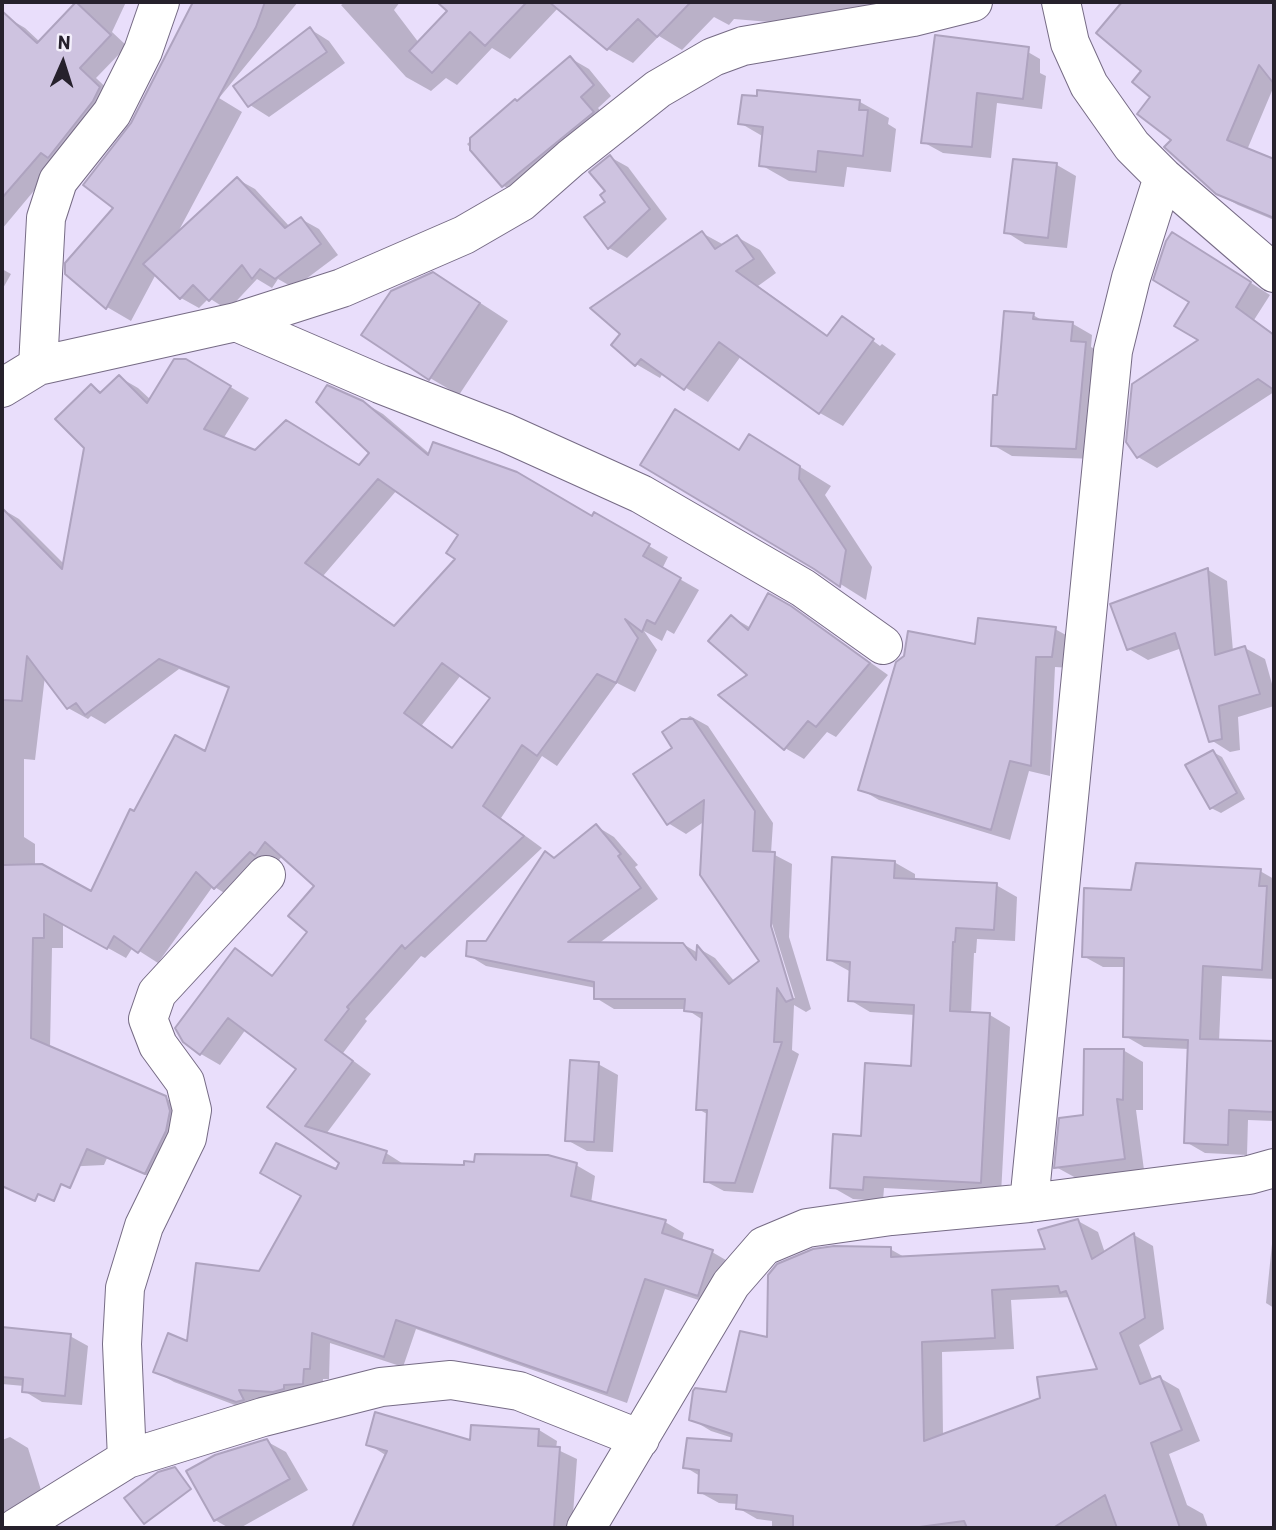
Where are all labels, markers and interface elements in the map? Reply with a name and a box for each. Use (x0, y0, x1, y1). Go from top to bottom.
north arrow (28, 28, 98, 98)
text: N (57, 30, 71, 53)

